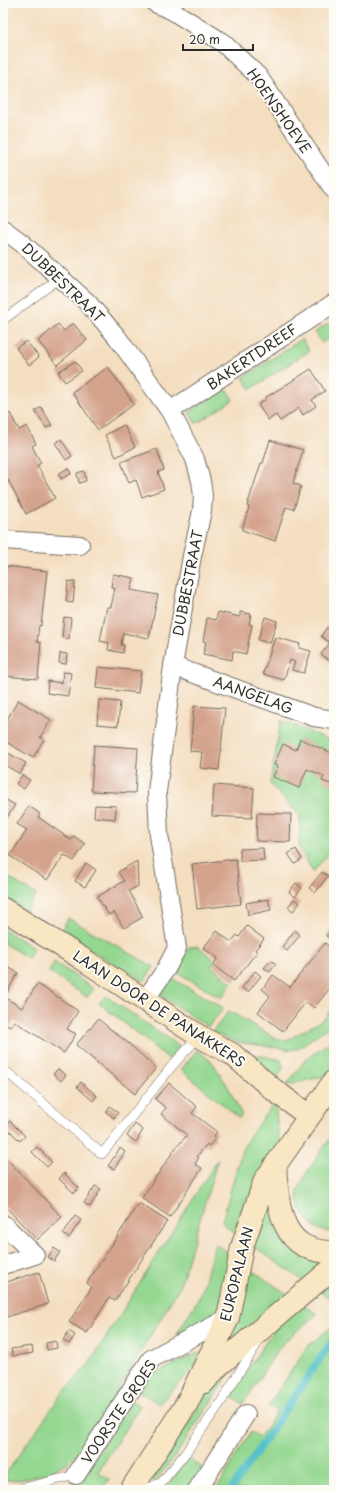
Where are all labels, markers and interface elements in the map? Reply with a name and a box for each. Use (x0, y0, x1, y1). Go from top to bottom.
scale bar (183, 26, 253, 52)
text: 20 m (189, 30, 220, 48)
street label: HOENSHOEVE (242, 64, 317, 158)
street label: DUBBESTRAAT (17, 238, 110, 328)
street label: BAKERTDREEF (202, 319, 301, 395)
street label: DUBBESTRAAT (167, 528, 208, 638)
street label: AANGELAG (211, 670, 296, 719)
street label: LAAN DOOR DE PANAKKERS (69, 945, 250, 1072)
street label: EUROPALAAN (215, 1224, 258, 1324)
street label: VOORSTE GROES (76, 1356, 161, 1468)

